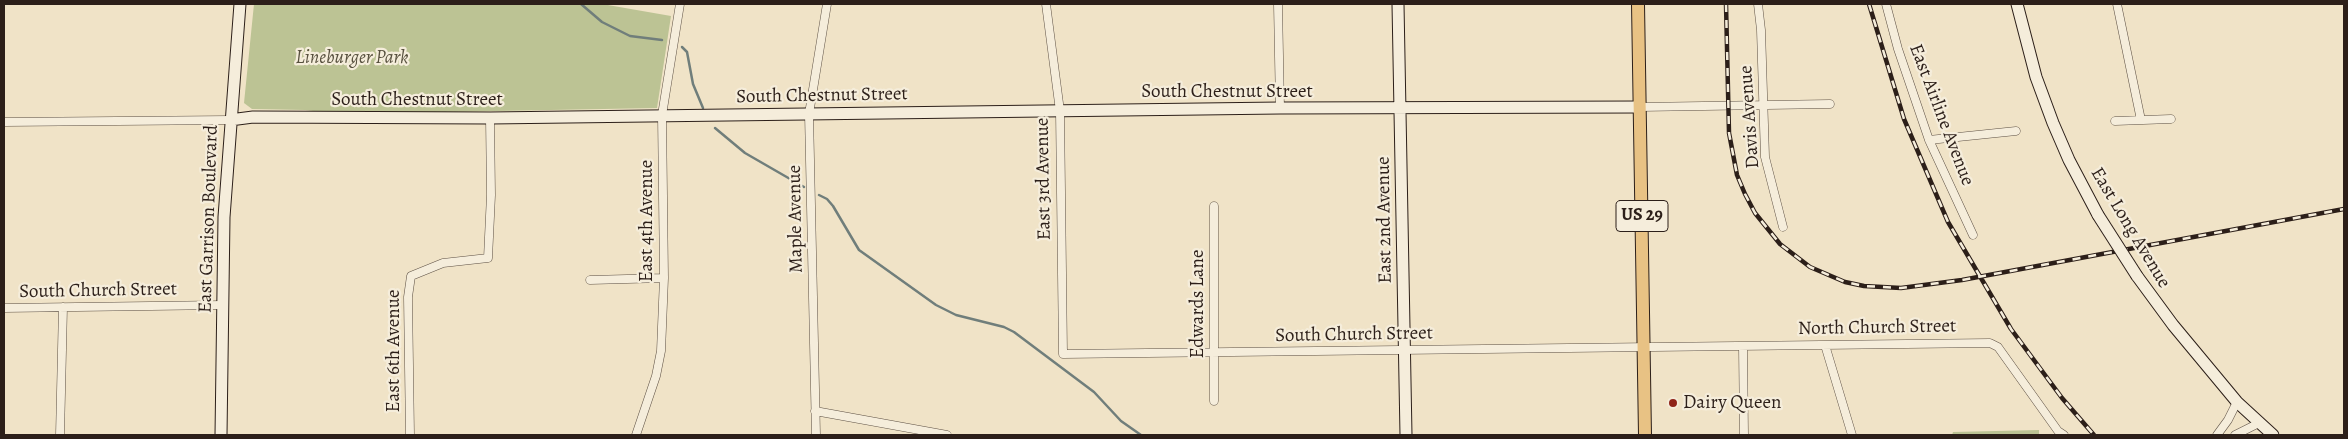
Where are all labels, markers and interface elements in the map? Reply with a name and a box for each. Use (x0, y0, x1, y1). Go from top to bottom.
street label: East Airline Avenue (1903, 41, 1979, 189)
park label: Lineburger Park (296, 47, 408, 69)
street label: Davis Avenue (1735, 65, 1765, 169)
street label: South Chestnut Street (1141, 81, 1313, 103)
street label: South Chestnut Street (736, 83, 908, 109)
street label: South Chestnut Street (331, 89, 503, 111)
street label: East 3rd Avenue (1032, 117, 1056, 241)
street label: East Garrison Boulevard (194, 125, 224, 313)
street label: East 2nd Avenue (1372, 156, 1398, 284)
street label: East 4th Avenue (636, 160, 658, 282)
street label: East Long Avenue (2085, 164, 2175, 292)
street label: Maple Avenue (784, 165, 808, 273)
road number: US 29 (1616, 200, 1668, 232)
street label: Edwards Lane (1187, 249, 1209, 359)
street label: South Church Street (19, 278, 177, 304)
street label: East 6th Avenue (383, 290, 405, 412)
street label: North Church Street (1798, 315, 1956, 341)
street label: South Church Street (1275, 322, 1433, 348)
place label: Dairy Queen (1683, 392, 1781, 414)
marker: Dairy Queen (1667, 397, 1679, 409)

